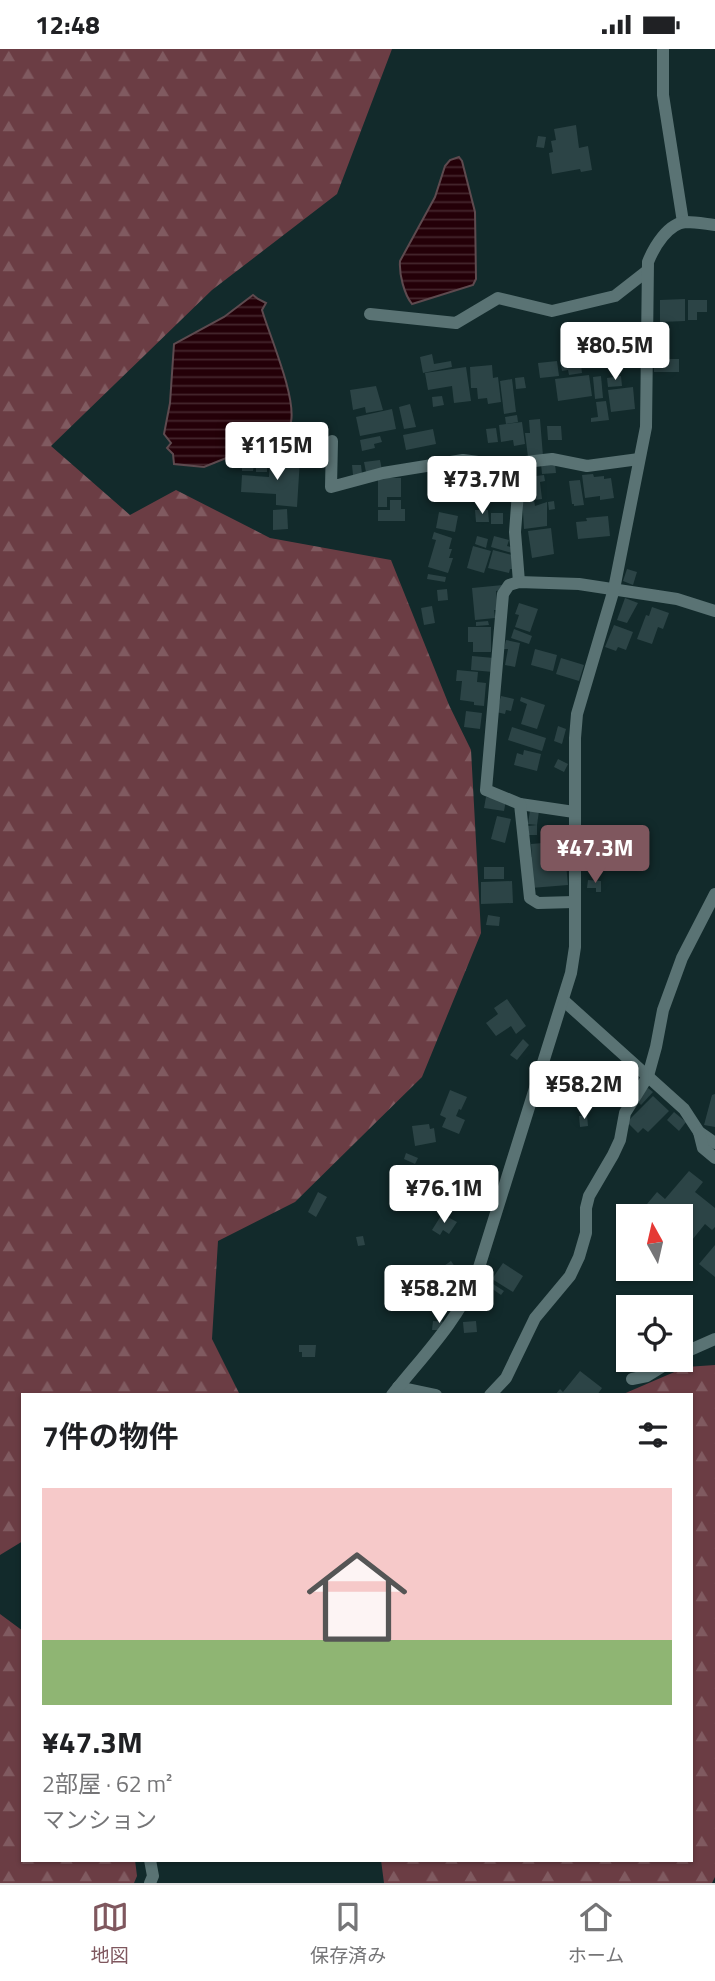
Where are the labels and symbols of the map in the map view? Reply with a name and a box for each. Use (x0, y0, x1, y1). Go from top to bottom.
pin: ¥80.5M (558, 323, 672, 382)
pin: ¥115M (228, 423, 326, 482)
pin: ¥73.7M (425, 456, 539, 516)
pin: ¥47.3M (538, 825, 652, 885)
pin: ¥58.2M (527, 1061, 641, 1121)
pin: ¥76.1M (387, 1165, 501, 1225)
north arrow (616, 1204, 693, 1281)
pin: ¥58.2M (382, 1265, 496, 1325)

